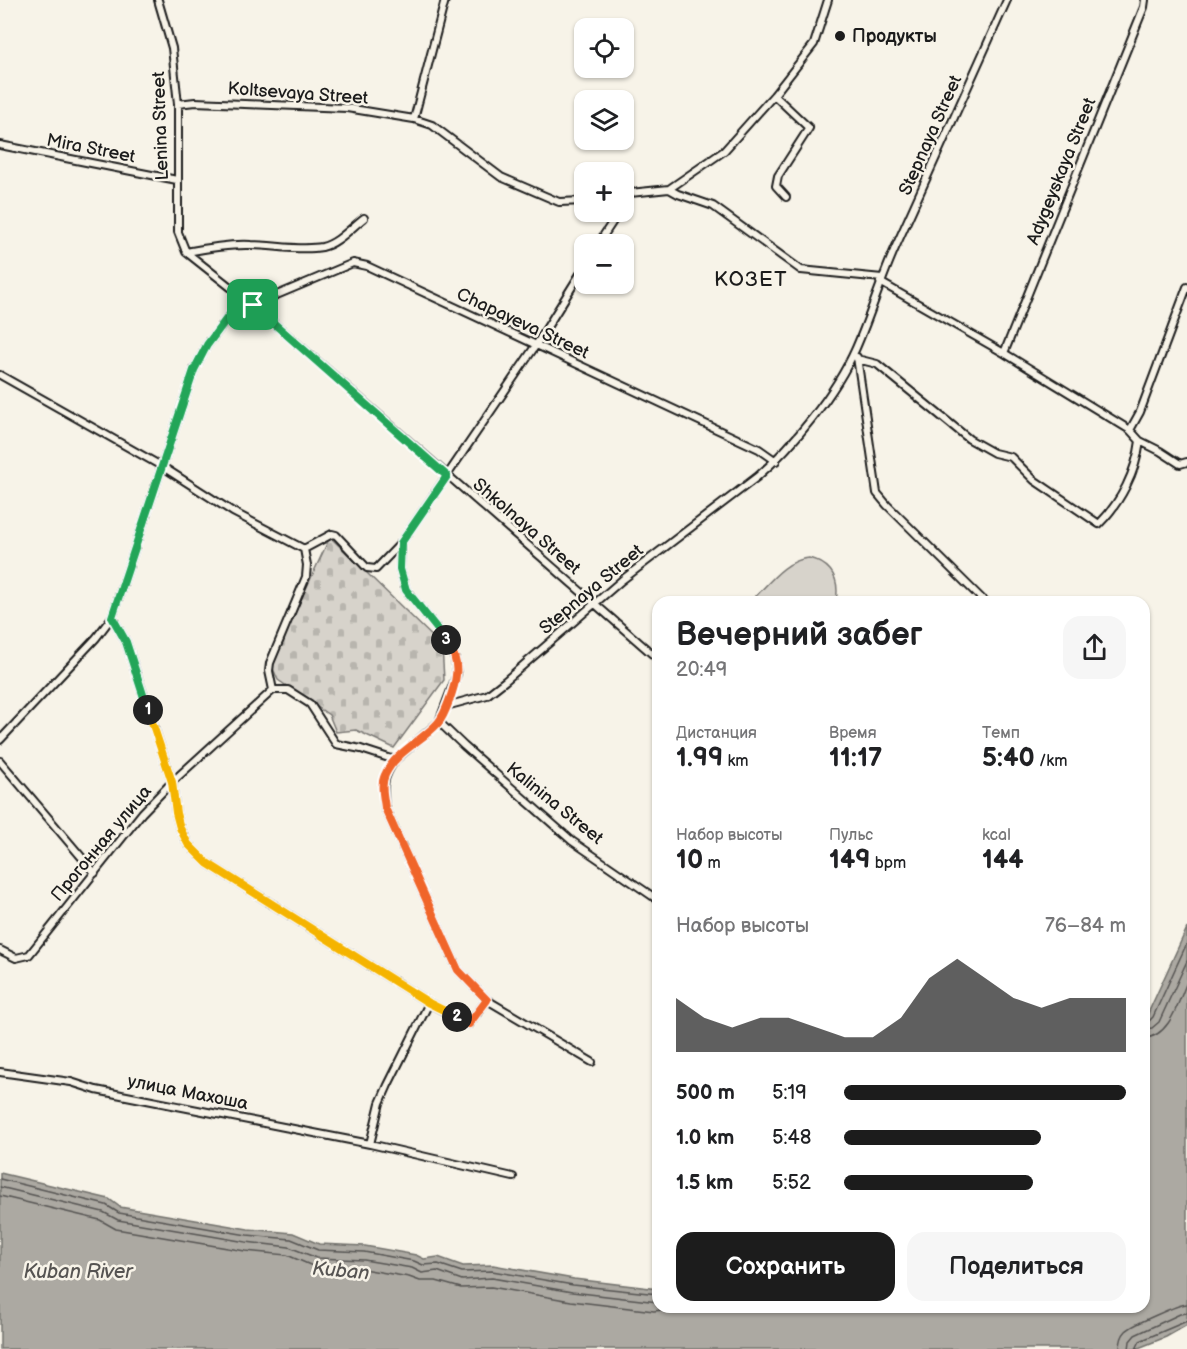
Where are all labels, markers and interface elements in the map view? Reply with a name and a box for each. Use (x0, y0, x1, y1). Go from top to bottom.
map controls (574, 18, 634, 294)
button: locate (574, 18, 634, 78)
place label: Продукты (852, 26, 937, 47)
marker: Продукты (833, 29, 847, 43)
street label: Lenina Street (148, 71, 173, 181)
street label: Stepnaya Street (895, 72, 966, 198)
street label: Koltsevaya Street (227, 78, 369, 109)
button: layers (574, 90, 634, 150)
street label: Adygeyskaya Street (1022, 94, 1101, 248)
street label: Mira Street (45, 130, 138, 167)
button: + (574, 162, 634, 222)
button: − (574, 234, 634, 294)
district label: КОЗЕТ (714, 267, 788, 292)
pin (227, 279, 278, 330)
street label: Chapayeva Street (453, 284, 593, 364)
icon: arrive (236, 288, 269, 321)
street label: Shkolnaya Street (469, 474, 585, 579)
street label: Stepnaya Street (535, 540, 648, 639)
text: Вечерний забег (676, 615, 923, 655)
button: share (1063, 616, 1126, 679)
pin: 3 (431, 625, 461, 655)
text: 3 (441, 630, 451, 649)
text: 20:49 (676, 658, 727, 682)
pin: 1 (133, 695, 163, 725)
text: 1 (145, 700, 151, 719)
text: Дистанция (676, 724, 757, 743)
text: Время (829, 724, 877, 743)
text: Темп (982, 724, 1020, 743)
text: 1.99 (676, 743, 723, 774)
text: 11:17 (829, 743, 882, 774)
text: 5:40 (982, 743, 1035, 774)
text: km (723, 752, 749, 771)
text: /km (1035, 752, 1067, 771)
street label: Kalinina Street (502, 758, 608, 849)
street label: Прогонная улица (47, 781, 156, 905)
text: Набор высоты (676, 826, 783, 845)
text: Пульс (829, 826, 873, 845)
text: kcal (982, 826, 1011, 845)
text: 10 (676, 845, 703, 876)
text: 149 (829, 845, 871, 876)
text: 144 (982, 845, 1024, 876)
text: m (703, 854, 721, 873)
text: bpm (871, 854, 906, 873)
text: Набор высоты (676, 914, 809, 938)
text: 76–84 m (1045, 914, 1126, 938)
pin: 2 (442, 1002, 472, 1032)
text: 2 (452, 1007, 462, 1026)
street label: улица Махоша (126, 1071, 250, 1115)
text: 500 m (676, 1081, 735, 1105)
text: 5:19 (772, 1081, 807, 1105)
text: 1.0 km (676, 1126, 734, 1150)
text: 5:48 (772, 1126, 811, 1150)
text: 1.5 km (676, 1171, 733, 1195)
text: 5:52 (772, 1171, 811, 1195)
button: Сохранить (676, 1232, 895, 1301)
button: Поделиться (907, 1232, 1126, 1301)
water label: Kuban (311, 1257, 371, 1285)
water label: Kuban River (23, 1260, 134, 1284)

